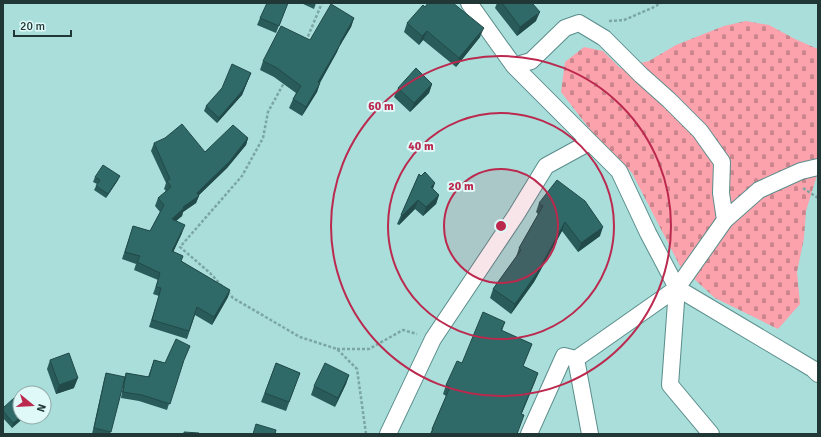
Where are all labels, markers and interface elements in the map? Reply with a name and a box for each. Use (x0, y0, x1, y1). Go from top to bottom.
scale bar (14, 12, 71, 38)
text: 20 m (20, 19, 45, 34)
text: 60 m (368, 99, 394, 114)
text: 40 m (408, 139, 434, 154)
text: 20 m (448, 179, 474, 194)
centre of rings (494, 219, 508, 233)
north arrow (12, 385, 52, 425)
text: N (34, 402, 48, 414)

